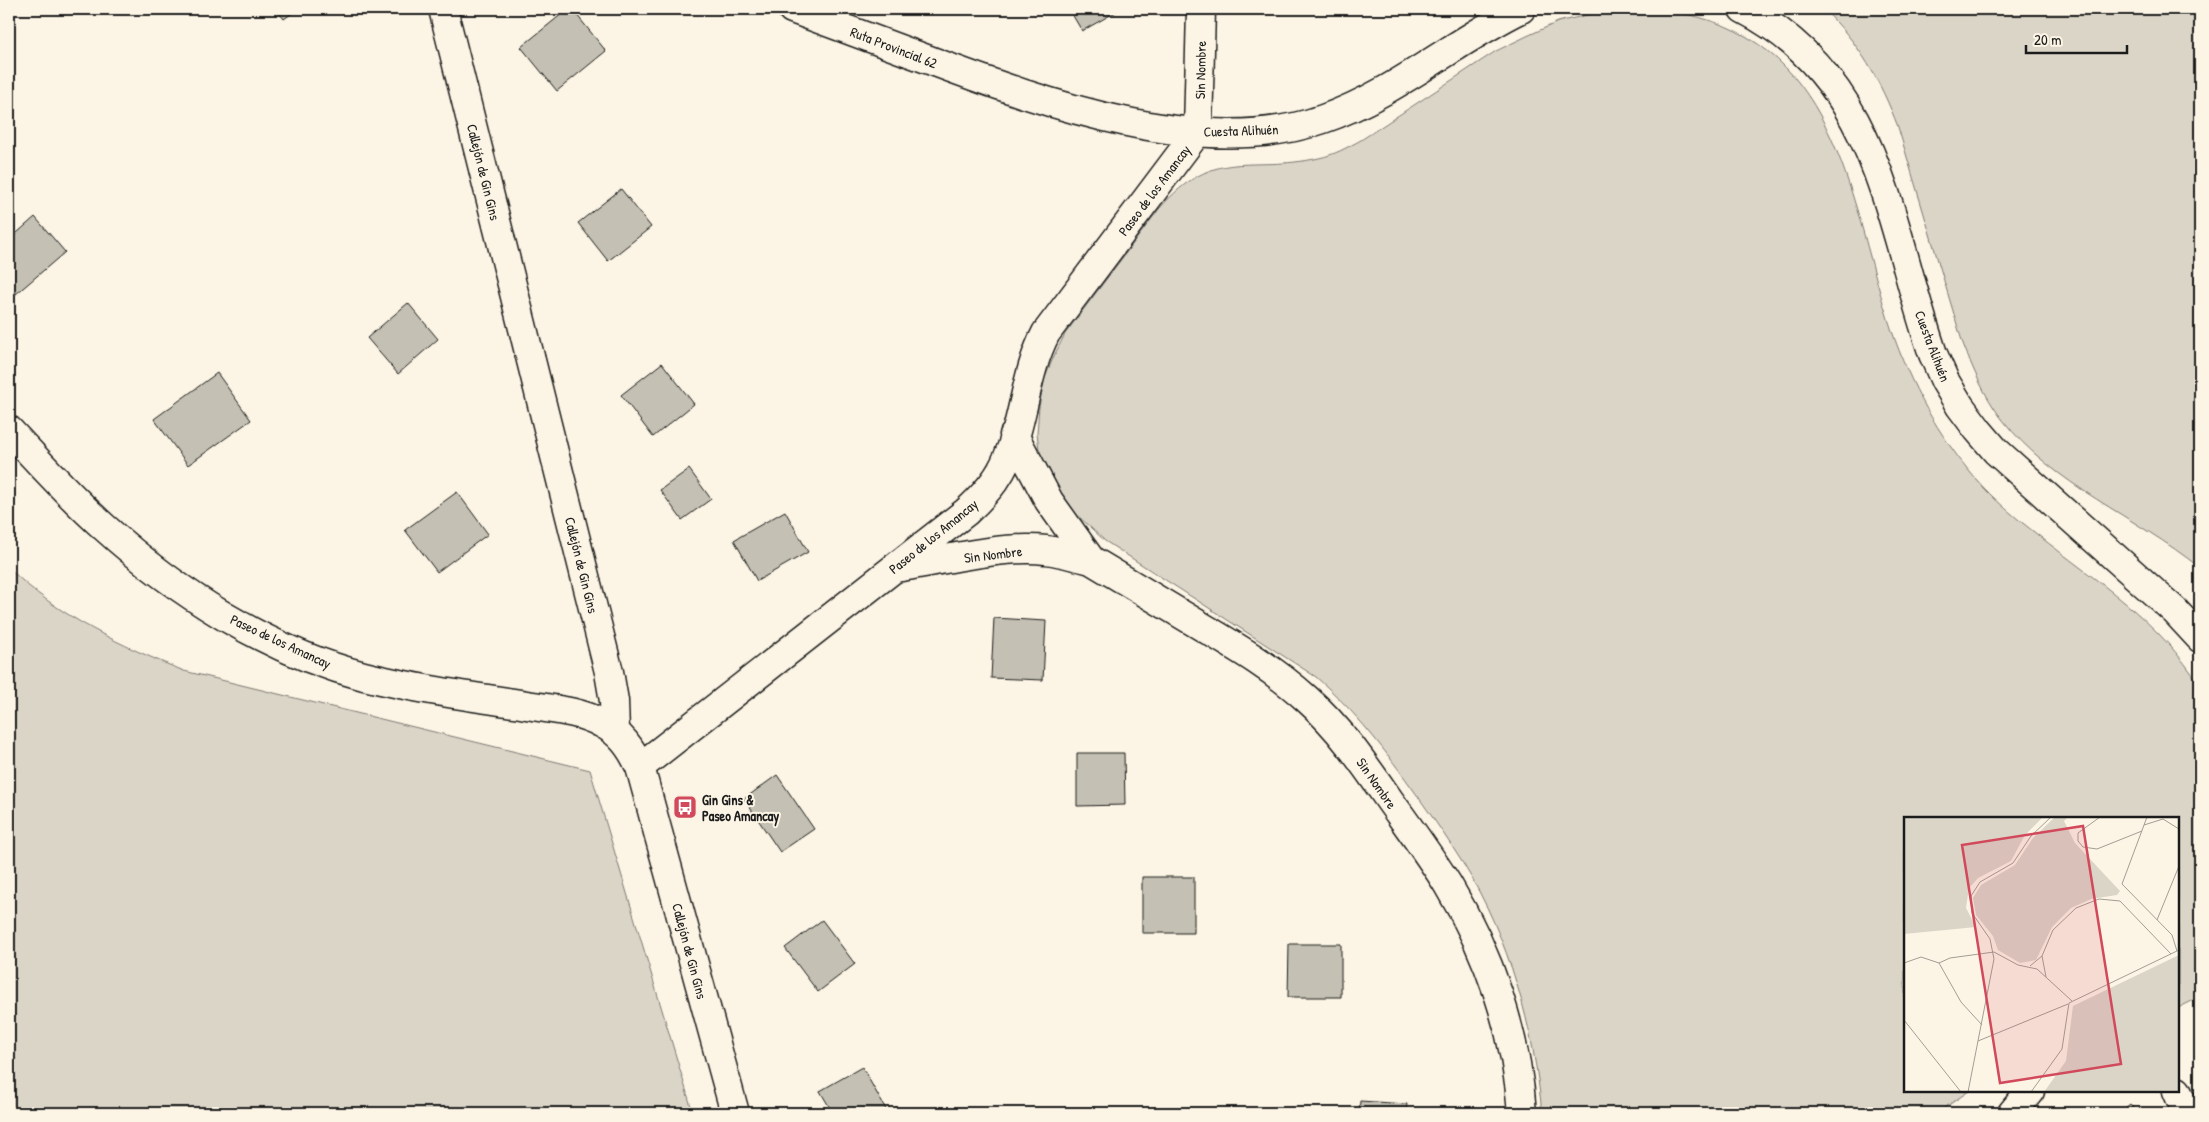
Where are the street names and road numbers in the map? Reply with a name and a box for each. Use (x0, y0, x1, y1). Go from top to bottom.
street label: Ruta Provincial 62 (848, 22, 941, 72)
street label: Sin Nombre (1190, 40, 1210, 99)
street label: Cuesta Alihuén (1203, 119, 1279, 141)
street label: Callejón de Gin Gins (462, 122, 505, 222)
street label: Paseo de los Amancay (1114, 141, 1195, 240)
street label: Cuesta Alihuén (1911, 308, 1955, 384)
street label: Paseo de los Amancay (885, 494, 982, 579)
street label: Callejón de Gin Gins (560, 515, 603, 615)
street label: Sin Nombre (963, 541, 1024, 567)
street label: Paseo de los Amancay (227, 609, 335, 674)
street label: Sin Nombre (1352, 754, 1402, 813)
street label: Callejón de Gin Gins (667, 901, 712, 1001)

